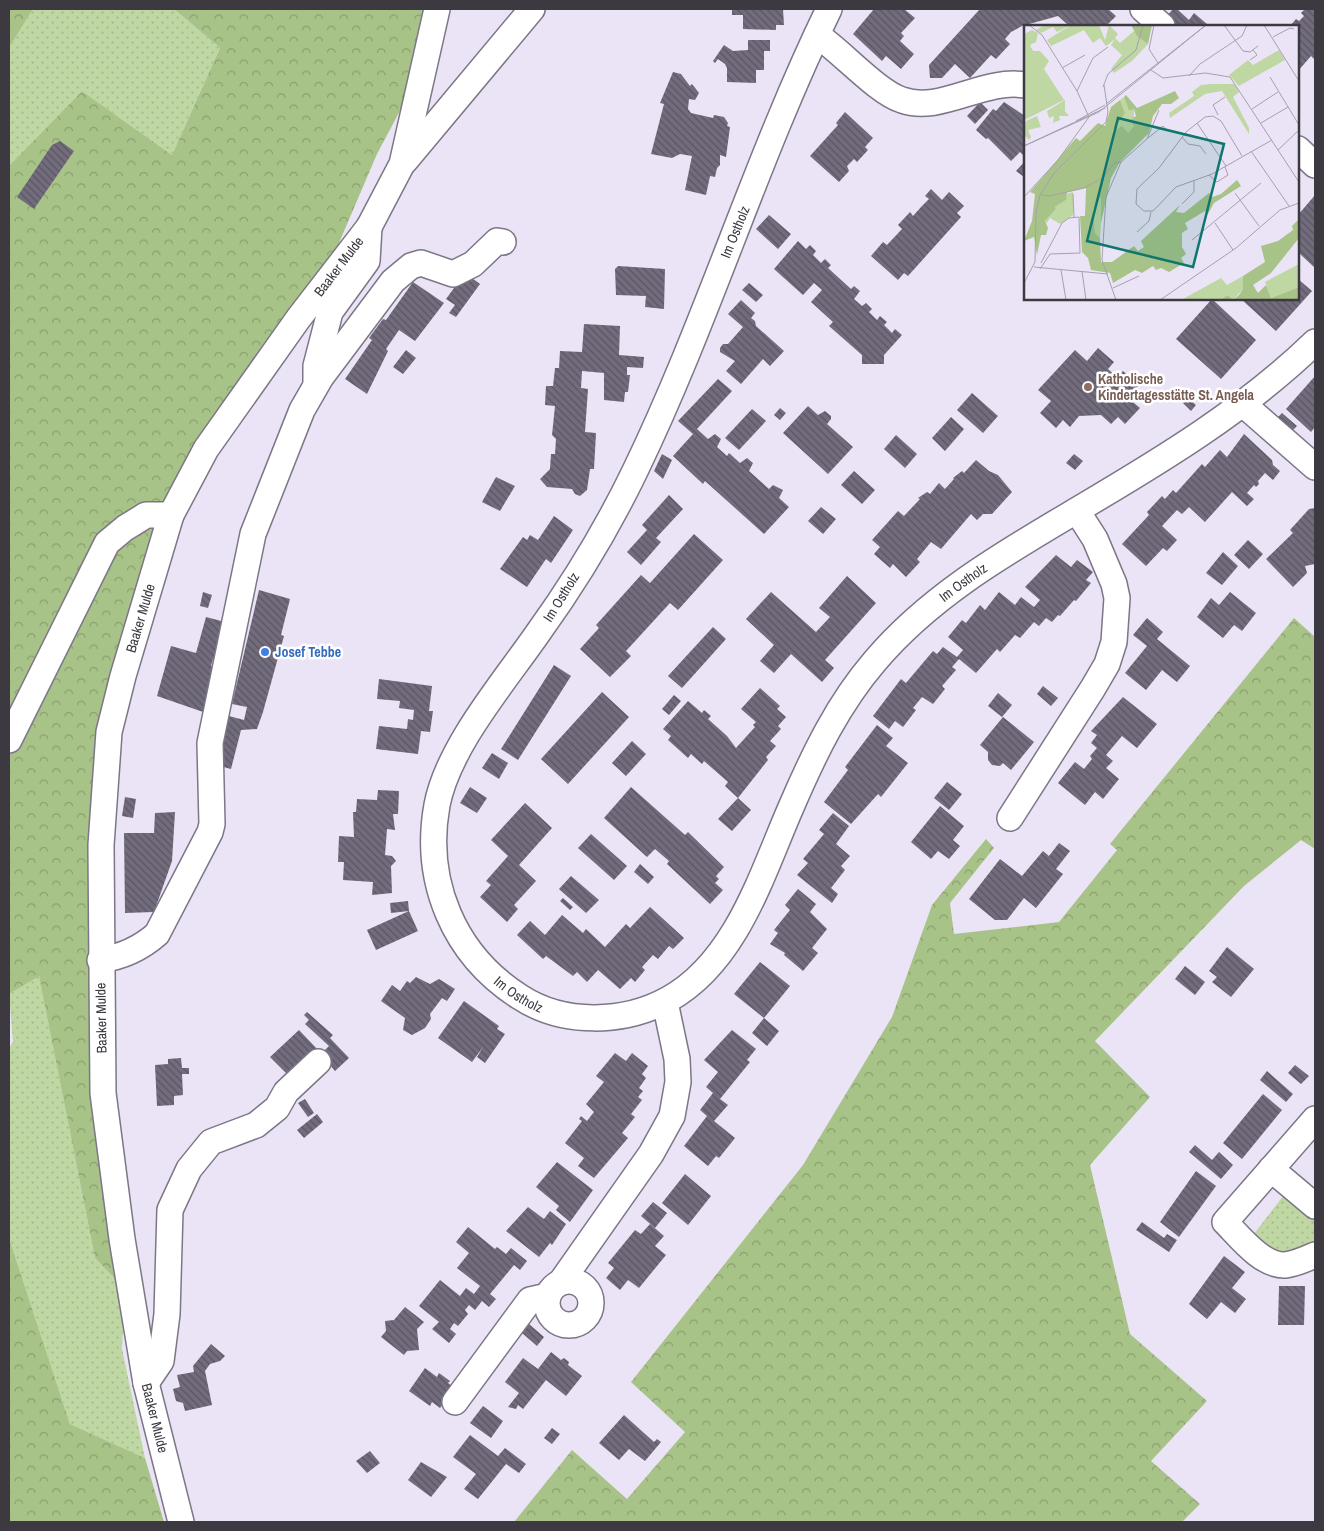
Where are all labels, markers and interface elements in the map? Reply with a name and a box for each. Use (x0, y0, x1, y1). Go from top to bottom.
inset map (1024, 25, 1299, 300)
street label: Im Ostholz (716, 203, 754, 261)
street label: Baaker Mulde (310, 233, 367, 300)
place label: Katholische Kindertagesstätte St. Angela (1098, 370, 1254, 404)
marker: Katholische Kindertagesstätte St. Angela (1082, 381, 1094, 393)
street label: Im Ostholz (935, 559, 991, 606)
street label: Im Ostholz (539, 569, 583, 625)
street label: Baaker Mulde (122, 582, 159, 655)
place label: Josef Tebbe (275, 643, 341, 661)
marker: Josef Tebbe (259, 646, 271, 658)
street label: Im Ostholz (490, 972, 546, 1017)
street label: Baaker Mulde (91, 982, 111, 1054)
street label: Baaker Mulde (138, 1381, 172, 1455)

